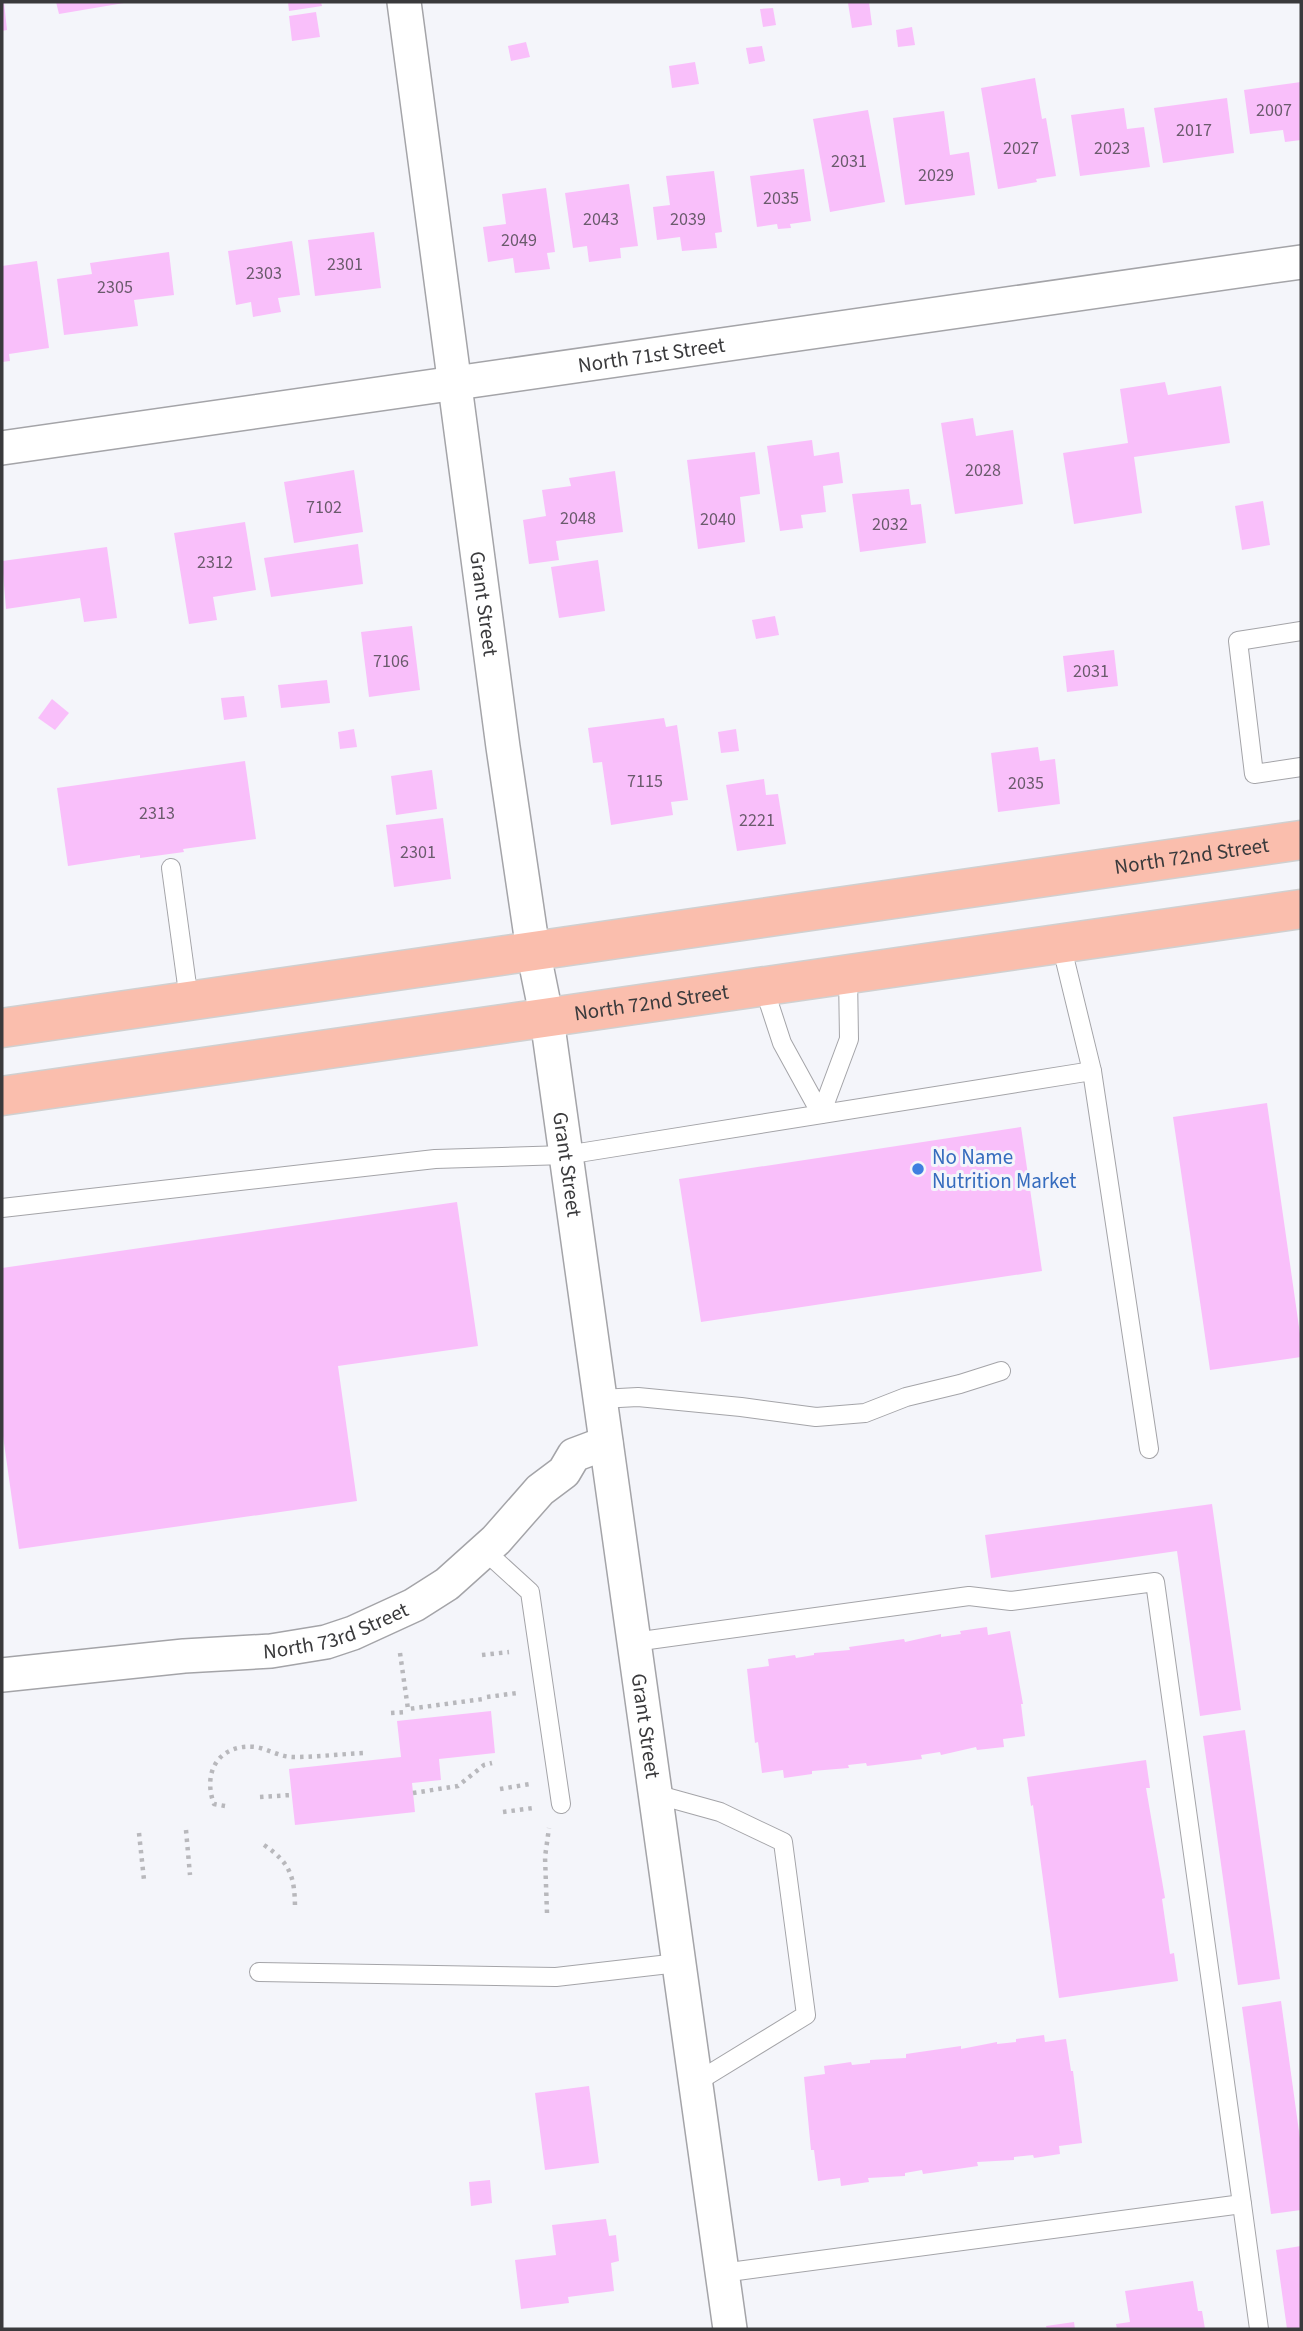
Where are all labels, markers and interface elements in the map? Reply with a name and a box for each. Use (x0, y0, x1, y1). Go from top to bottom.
house number: 2007 (1256, 98, 1292, 123)
house number: 2017 (1176, 118, 1212, 143)
house number: 2027 (1003, 136, 1039, 161)
house number: 2023 (1094, 136, 1130, 161)
house number: 2031 (831, 149, 867, 174)
house number: 2029 (918, 163, 954, 188)
house number: 2035 (763, 186, 799, 211)
house number: 2043 (583, 207, 619, 232)
house number: 2039 (670, 207, 706, 232)
house number: 2049 (501, 228, 537, 253)
house number: 2301 (327, 252, 363, 277)
house number: 2303 (246, 261, 282, 286)
house number: 2305 (97, 275, 133, 300)
street label: North 71st Street (576, 330, 727, 380)
house number: 2028 (965, 458, 1001, 483)
house number: 7102 (306, 495, 342, 520)
house number: 2048 (560, 506, 596, 531)
house number: 2040 (700, 507, 736, 532)
house number: 2032 (872, 512, 908, 537)
street label: Grant Street (462, 549, 506, 658)
house number: 2312 (197, 550, 233, 575)
house number: 7106 (373, 649, 409, 674)
house number: 2031 (1073, 659, 1109, 684)
house number: 7115 (627, 769, 663, 794)
house number: 2035 (1008, 771, 1044, 796)
house number: 2313 (139, 801, 175, 826)
house number: 2221 (739, 808, 775, 833)
street label: North 72nd Street (1112, 830, 1271, 882)
house number: 2301 (400, 840, 436, 865)
street label: North 72nd Street (572, 977, 731, 1028)
street label: Grant Street (545, 1110, 589, 1219)
place label: No Name Nutrition Market (932, 1142, 1076, 1196)
marker: No Name Nutrition Market (910, 1161, 926, 1177)
street label: North 73rd Street (262, 1595, 413, 1666)
street label: Grant Street (624, 1671, 668, 1780)

